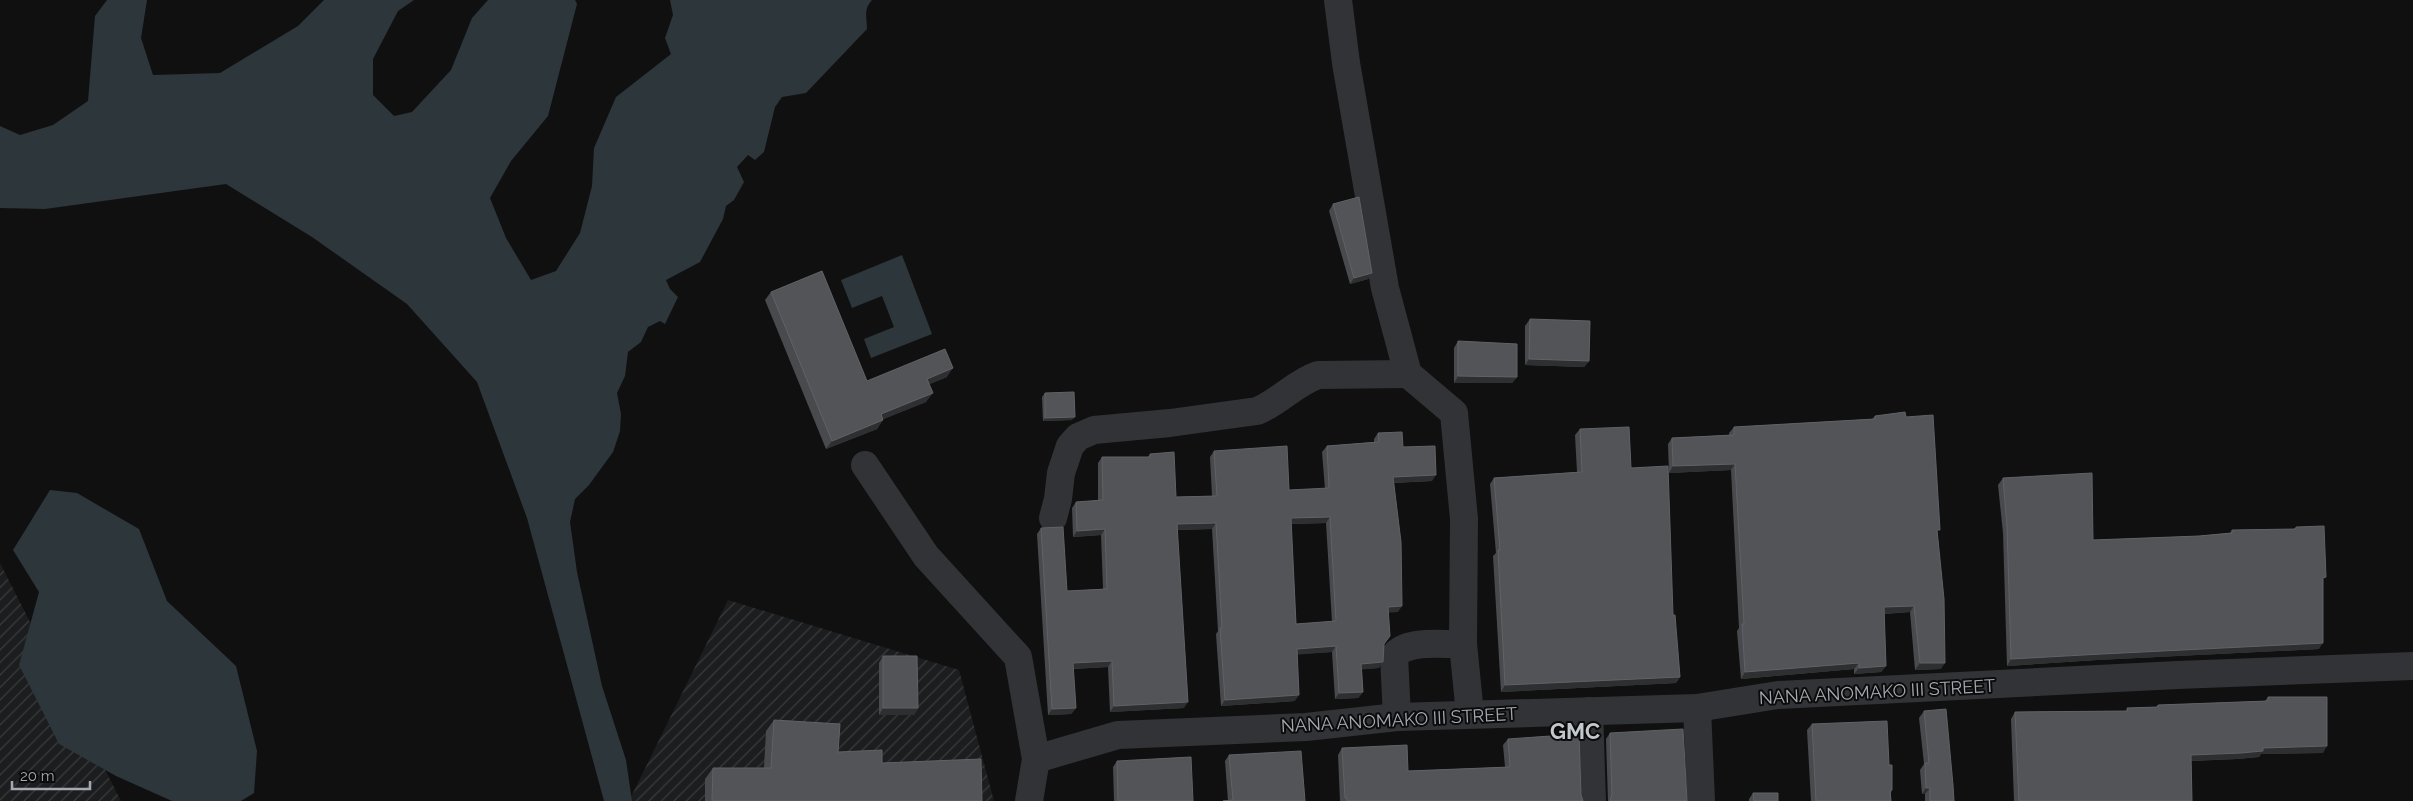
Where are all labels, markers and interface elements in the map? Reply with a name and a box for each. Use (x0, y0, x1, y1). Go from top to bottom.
street label: NANA ANOMAKO III STREET (1758, 675, 1996, 708)
street label: NANA ANOMAKO III STREET (1280, 703, 1518, 736)
district label: GMC (1550, 718, 1600, 744)
scale bar (12, 758, 90, 790)
text: 20 m (20, 767, 55, 785)

